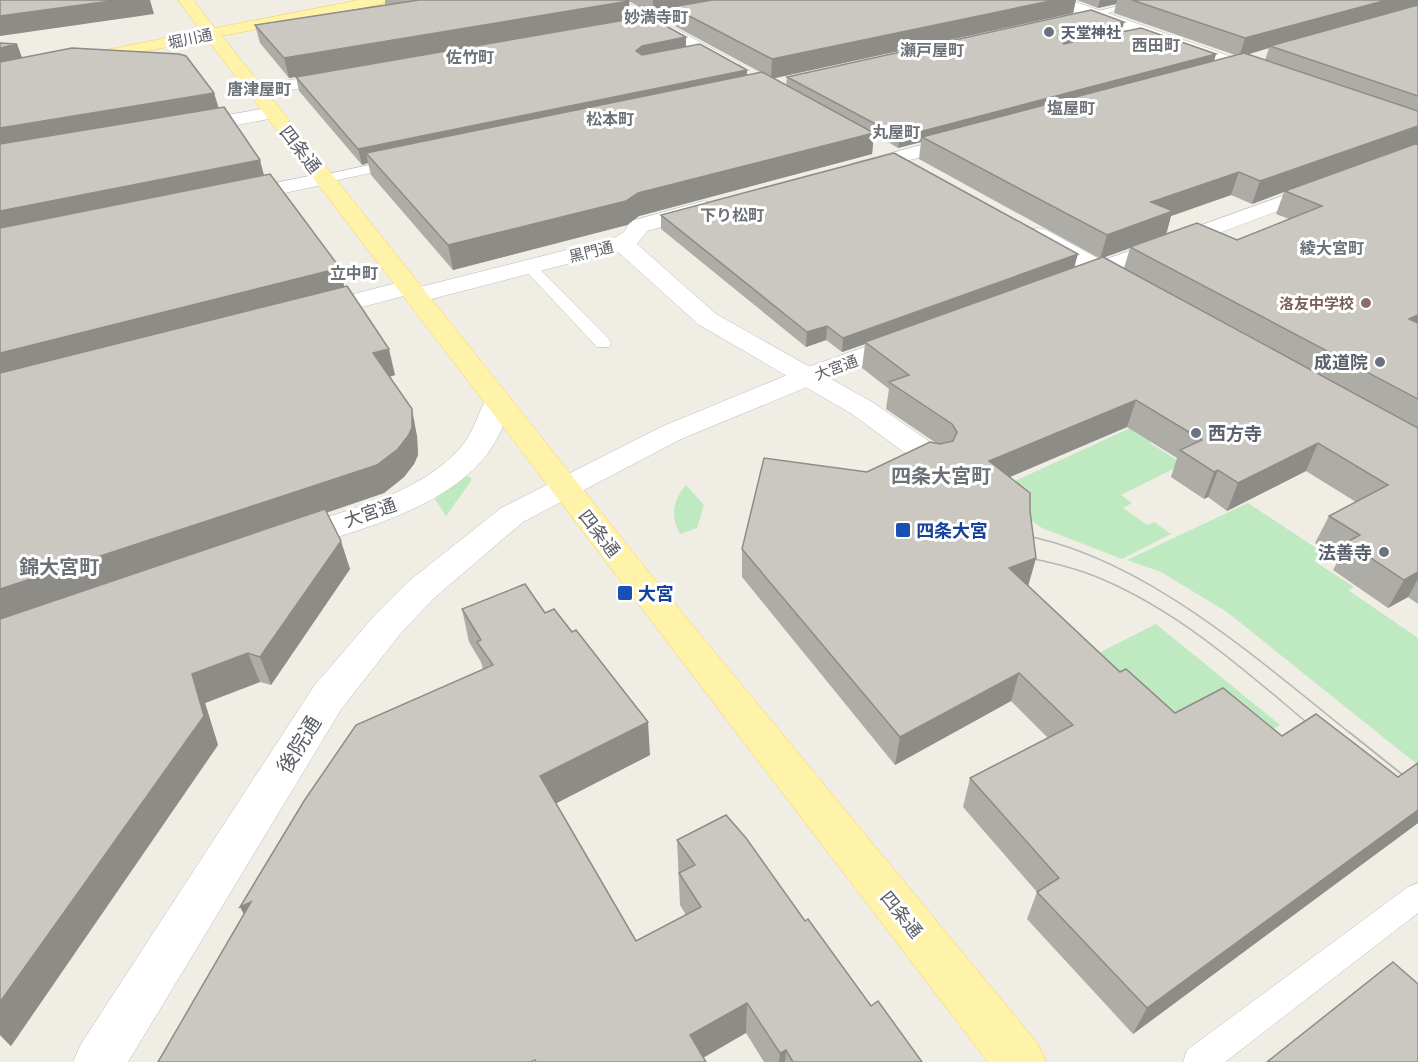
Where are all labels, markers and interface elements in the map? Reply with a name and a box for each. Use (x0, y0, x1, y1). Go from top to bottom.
district label: 妙満寺町 (624, 7, 688, 26)
place label: 天堂神社 (1061, 23, 1121, 41)
street label: 堀川通 (166, 25, 214, 51)
marker: 天堂神社 (1042, 25, 1056, 39)
district label: 西田町 (1132, 35, 1180, 54)
district label: 瀬戸屋町 (900, 40, 964, 59)
district label: 佐竹町 (445, 47, 494, 66)
district label: 唐津屋町 (227, 79, 291, 98)
district label: 塩屋町 (1047, 98, 1095, 117)
district label: 松本町 (586, 109, 634, 128)
street label: 四条通 (276, 121, 326, 177)
district label: 丸屋町 (872, 122, 920, 141)
district label: 下り松町 (700, 205, 764, 224)
street label: 黒門通 (567, 237, 615, 265)
district label: 綾大宮町 (1300, 238, 1364, 257)
district label: 立中町 (330, 263, 378, 282)
place label: 洛友中学校 (1279, 294, 1354, 312)
marker: 洛友中学校 (1359, 296, 1373, 310)
street label: 大宮通 (812, 351, 860, 383)
place label: 成道院 (1314, 351, 1368, 373)
marker: 成道院 (1373, 355, 1387, 369)
place label: 西方寺 (1208, 422, 1262, 444)
marker: 西方寺 (1189, 426, 1203, 440)
district label: 四条大宮町 (891, 463, 991, 487)
street label: 大宮通 (341, 493, 399, 531)
street label: 四条通 (575, 505, 625, 561)
place label: 四条大宮 (916, 519, 988, 541)
marker: 四条大宮 (894, 521, 912, 539)
place label: 法善寺 (1318, 541, 1372, 563)
marker: 法善寺 (1377, 545, 1391, 559)
district label: 錦大宮町 (19, 554, 99, 578)
place label: 大宮 (638, 582, 674, 604)
marker: 大宮 (616, 584, 634, 602)
street label: 後院通 (271, 711, 325, 777)
street label: 四条通 (876, 886, 928, 942)

